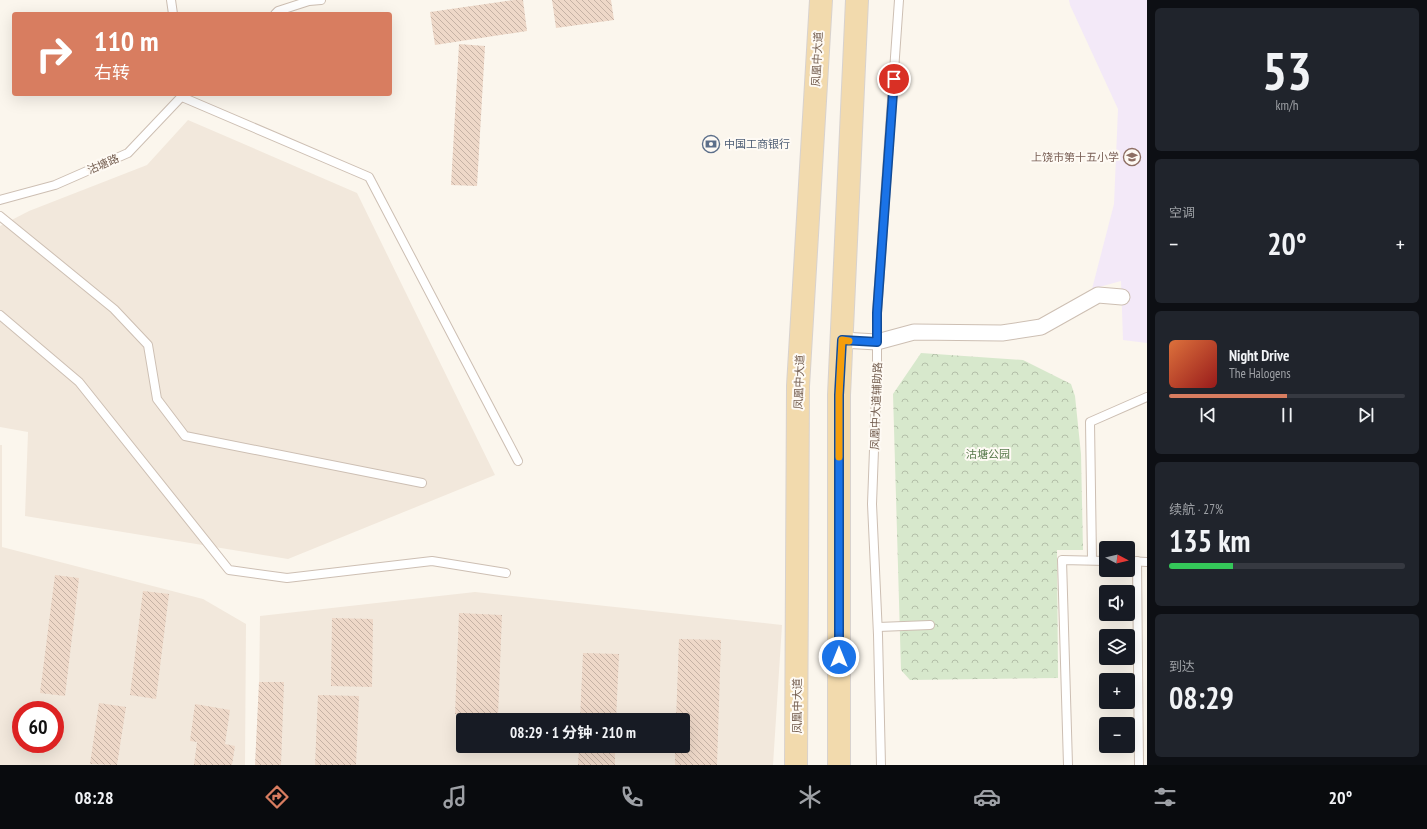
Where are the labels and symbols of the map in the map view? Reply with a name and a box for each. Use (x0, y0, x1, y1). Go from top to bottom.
street label: 凤凰中大道 (809, 31, 825, 87)
pin (877, 62, 911, 96)
bank icon: 中国工商银行 (701, 134, 721, 154)
place label: 中国工商银行 (724, 137, 790, 151)
school or university icon: 上饶市第十五小学 (1122, 147, 1142, 167)
place label: 上饶市第十五小学 (1031, 150, 1119, 164)
street label: 沽塘路 (85, 151, 121, 177)
street label: 凤凰中大道 (791, 354, 807, 410)
street label: 凤凰中大道辅助路 (867, 362, 885, 450)
park label: 沽塘公园 (966, 447, 1010, 461)
north arrow (1099, 541, 1135, 577)
position arrow (818, 636, 860, 678)
street label: 凤凰中大道 (790, 679, 804, 734)
speed limit sign: 60 (12, 701, 64, 753)

